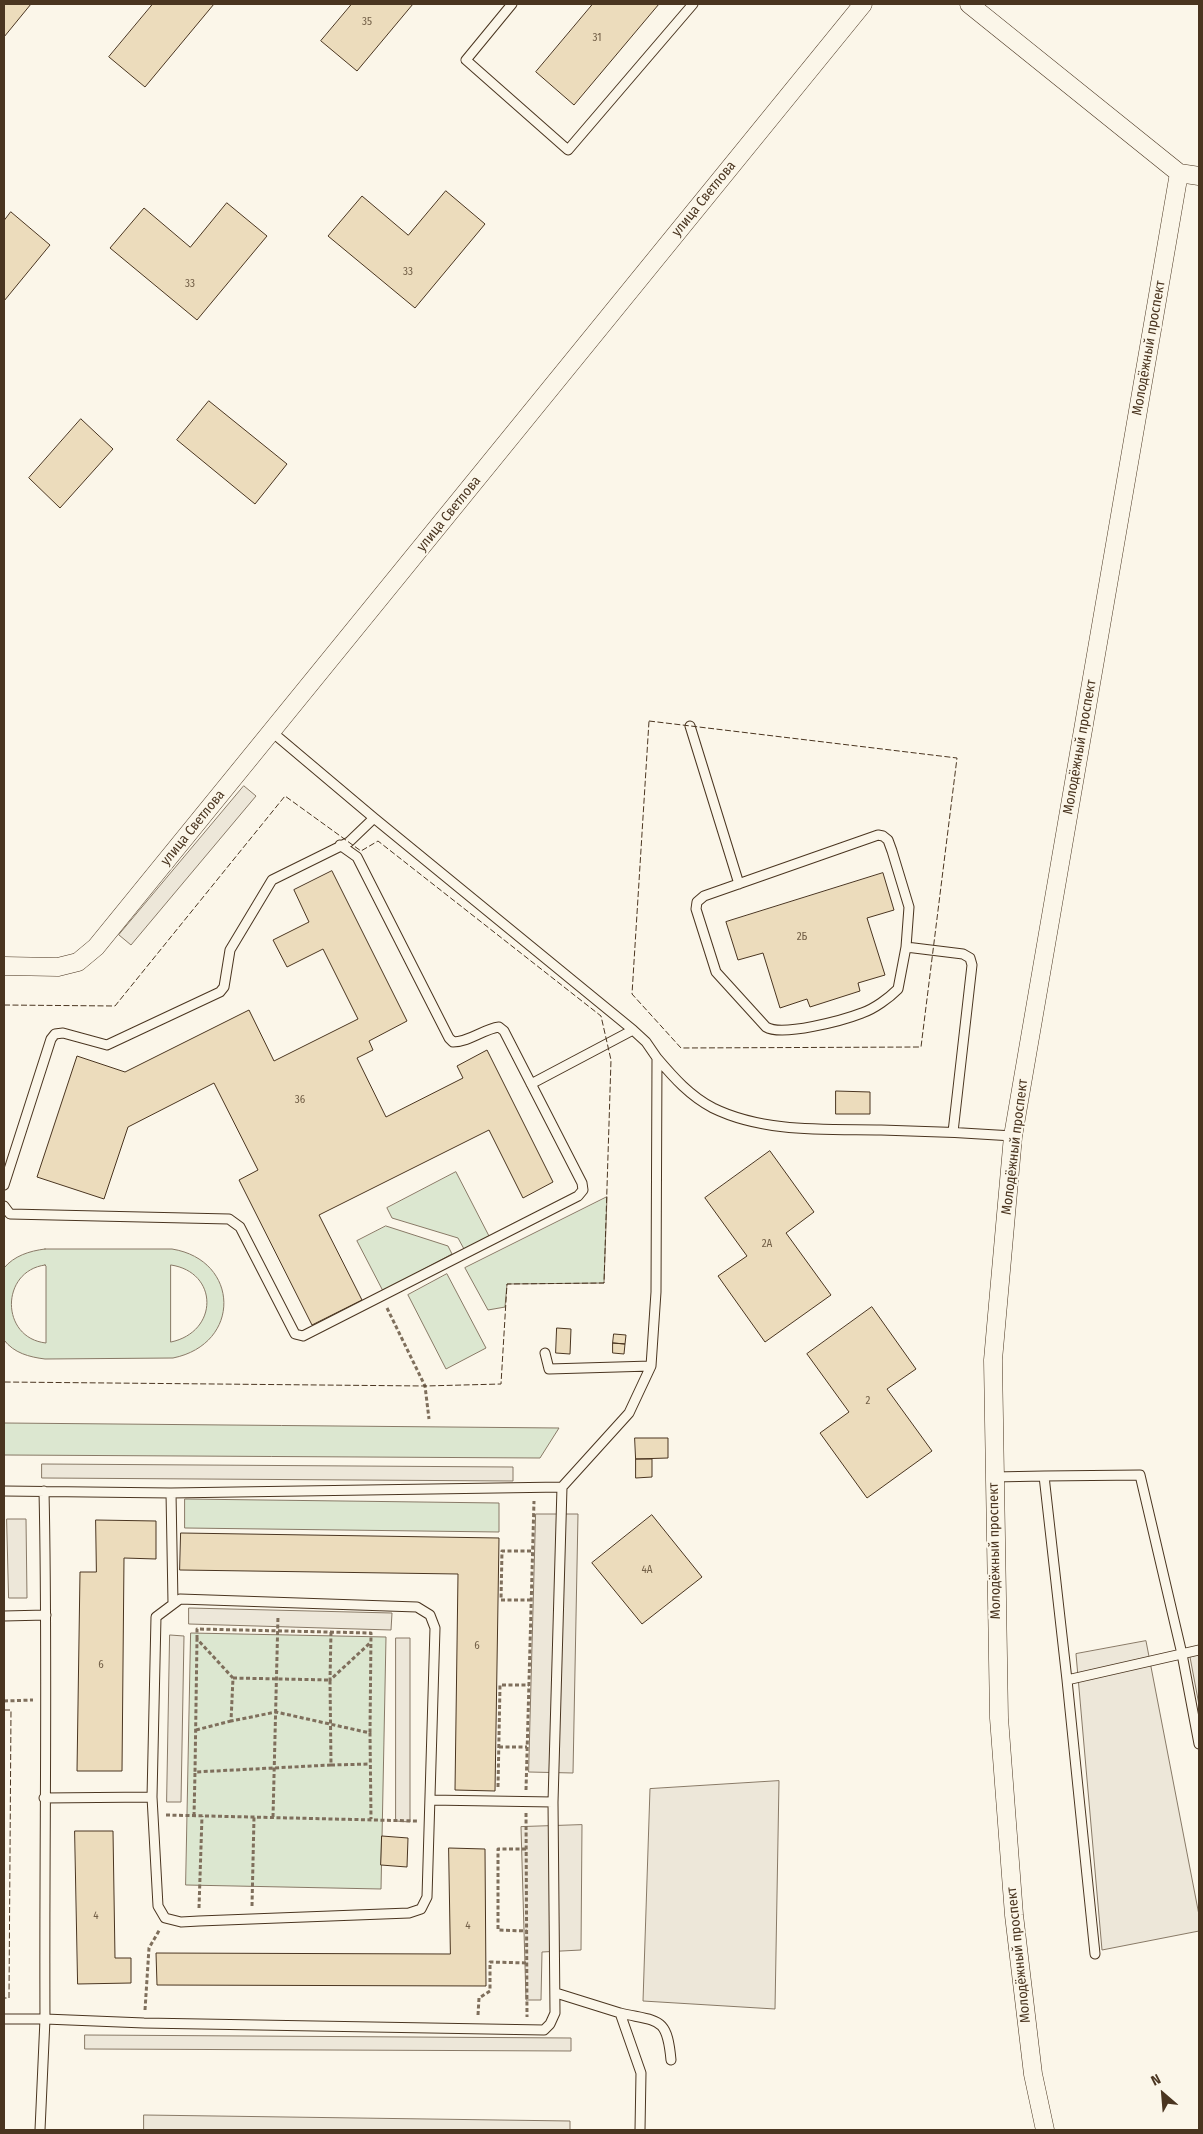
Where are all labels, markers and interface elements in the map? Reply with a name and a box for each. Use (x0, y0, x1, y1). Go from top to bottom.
house number: 35 (362, 15, 372, 29)
house number: 31 (593, 31, 601, 45)
street label: улица Светлова (668, 158, 740, 240)
house number: 33 (403, 265, 413, 279)
house number: 33 (185, 277, 195, 291)
street label: Молодёжный проспект (1129, 279, 1169, 417)
street label: улица Светлова (413, 473, 485, 555)
street label: Молодёжный проспект (1060, 678, 1100, 816)
street label: улица Светлова (157, 787, 229, 869)
house number: 2Б (797, 930, 807, 944)
street label: Молодёжный проспект (998, 1078, 1032, 1216)
house number: 36 (295, 1093, 305, 1107)
house number: 2А (762, 1237, 772, 1251)
house number: 2 (866, 1394, 870, 1408)
street label: Молодёжный проспект (985, 1482, 1005, 1620)
house number: 4А (641, 1563, 653, 1577)
house number: 6 (474, 1639, 480, 1653)
house number: 6 (98, 1658, 104, 1672)
street label: Молодёжный проспект (1003, 1886, 1035, 2024)
house number: 4 (93, 1909, 99, 1923)
house number: 4 (465, 1919, 471, 1933)
north arrow (1138, 2069, 1188, 2119)
text: N (1148, 2071, 1164, 2090)

